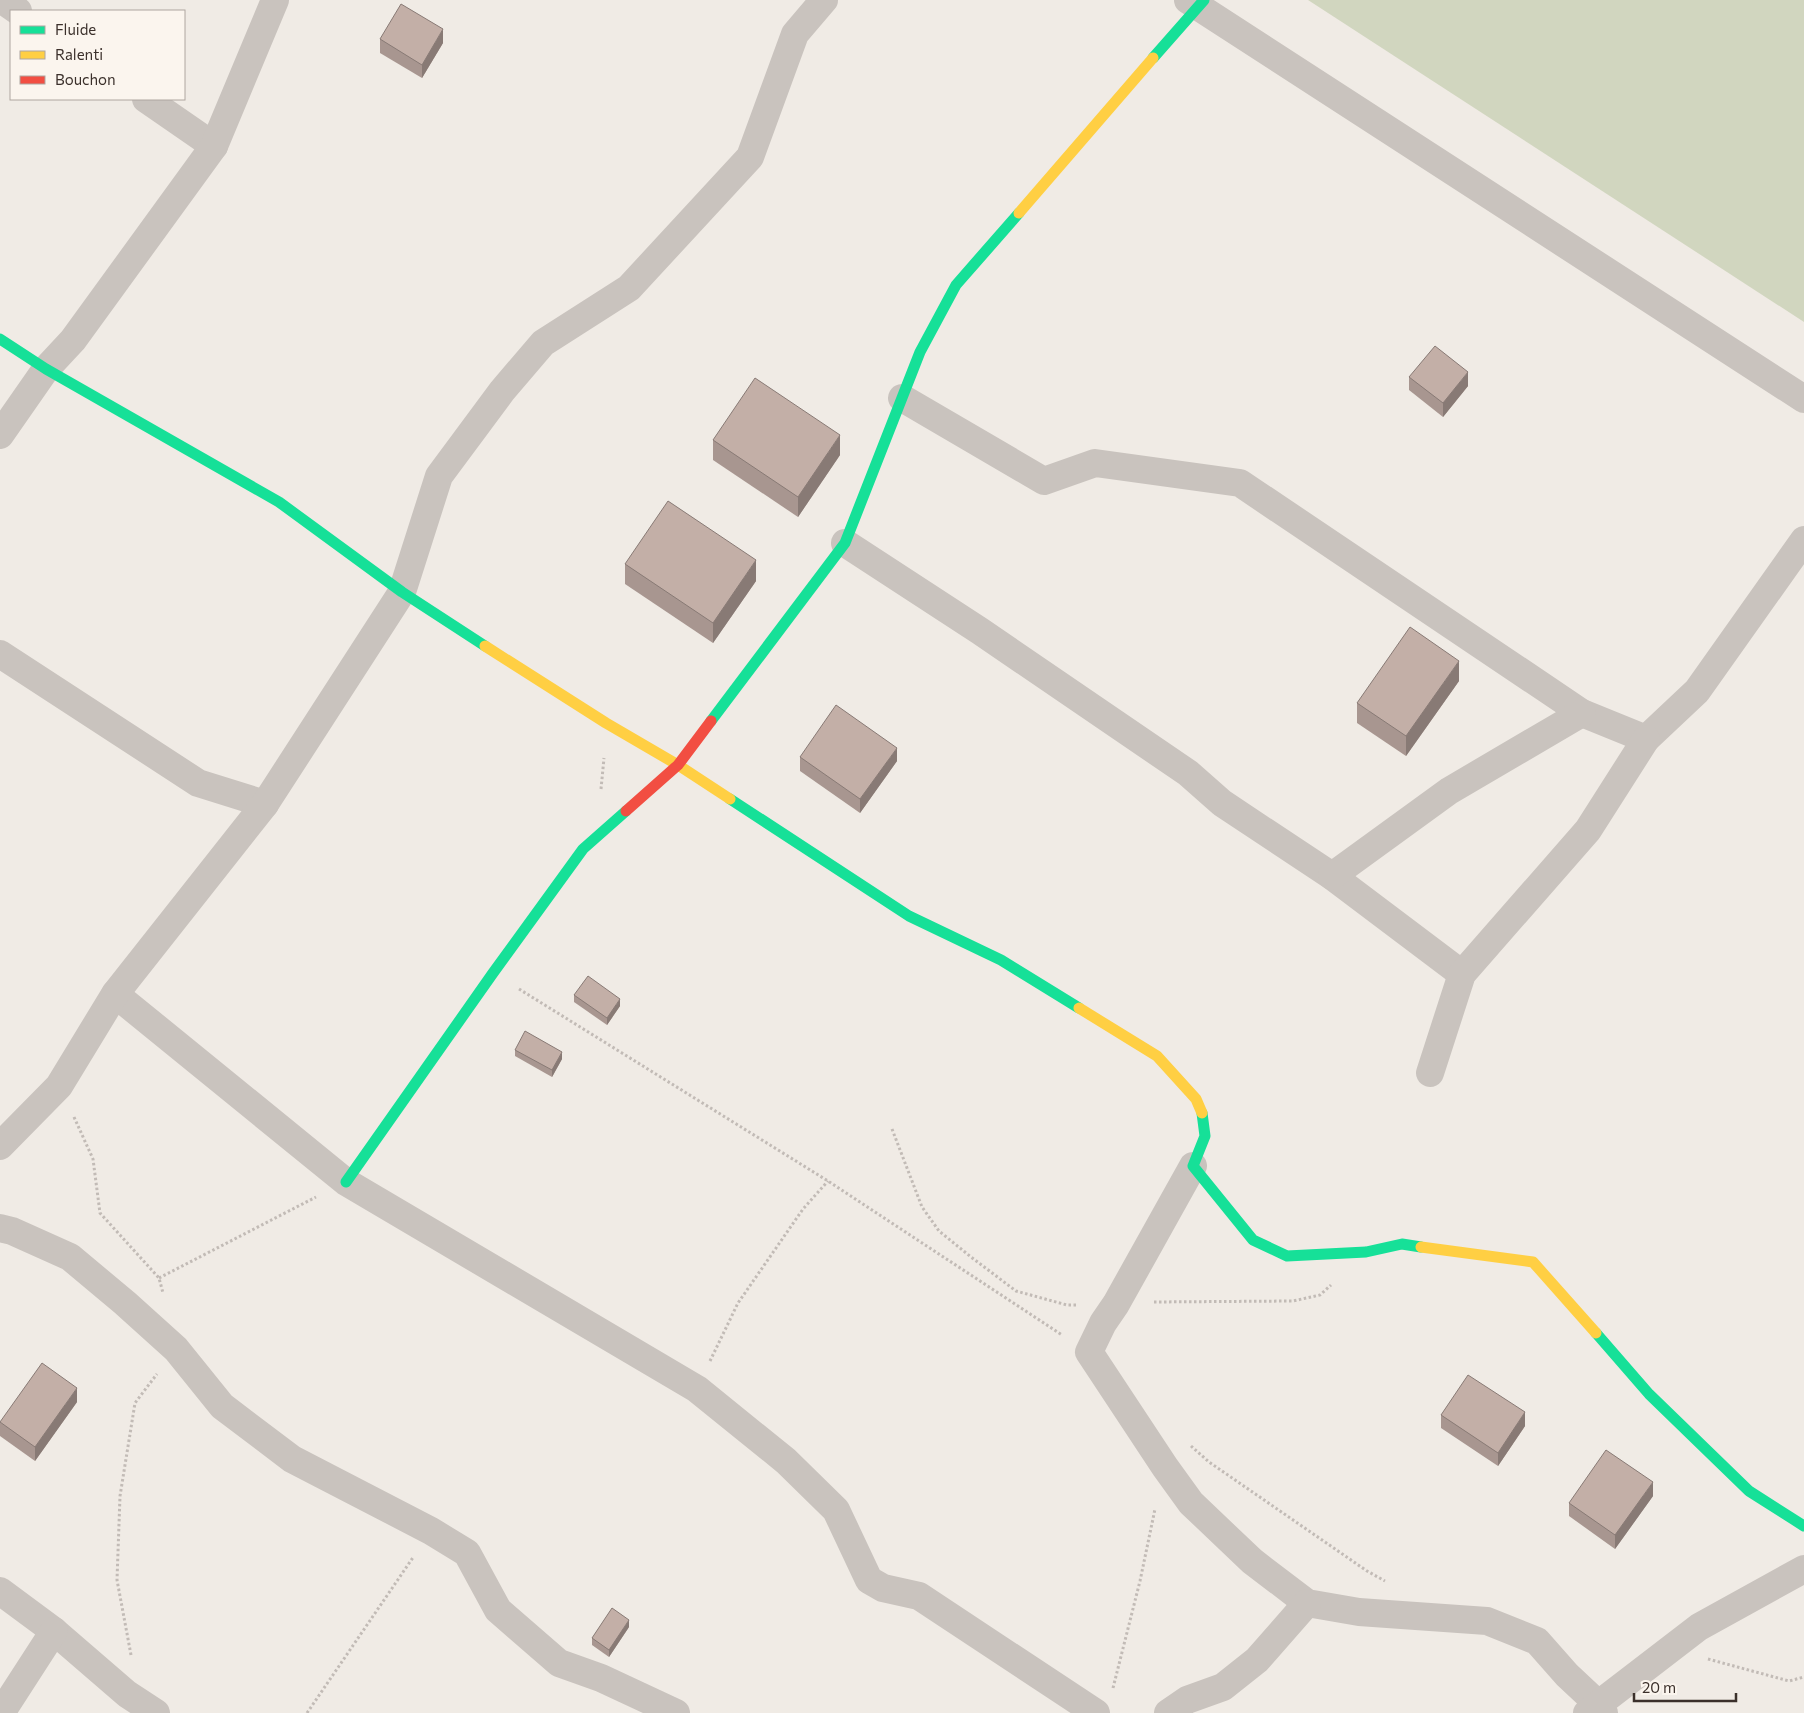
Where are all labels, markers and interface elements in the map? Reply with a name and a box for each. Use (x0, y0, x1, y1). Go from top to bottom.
legend (10, 10, 185, 100)
text: Fluide (55, 20, 96, 38)
text: Ralenti (55, 45, 103, 63)
text: Bouchon (55, 70, 116, 88)
scale bar (1634, 1670, 1736, 1702)
text: 20 m (1642, 1678, 1676, 1696)

